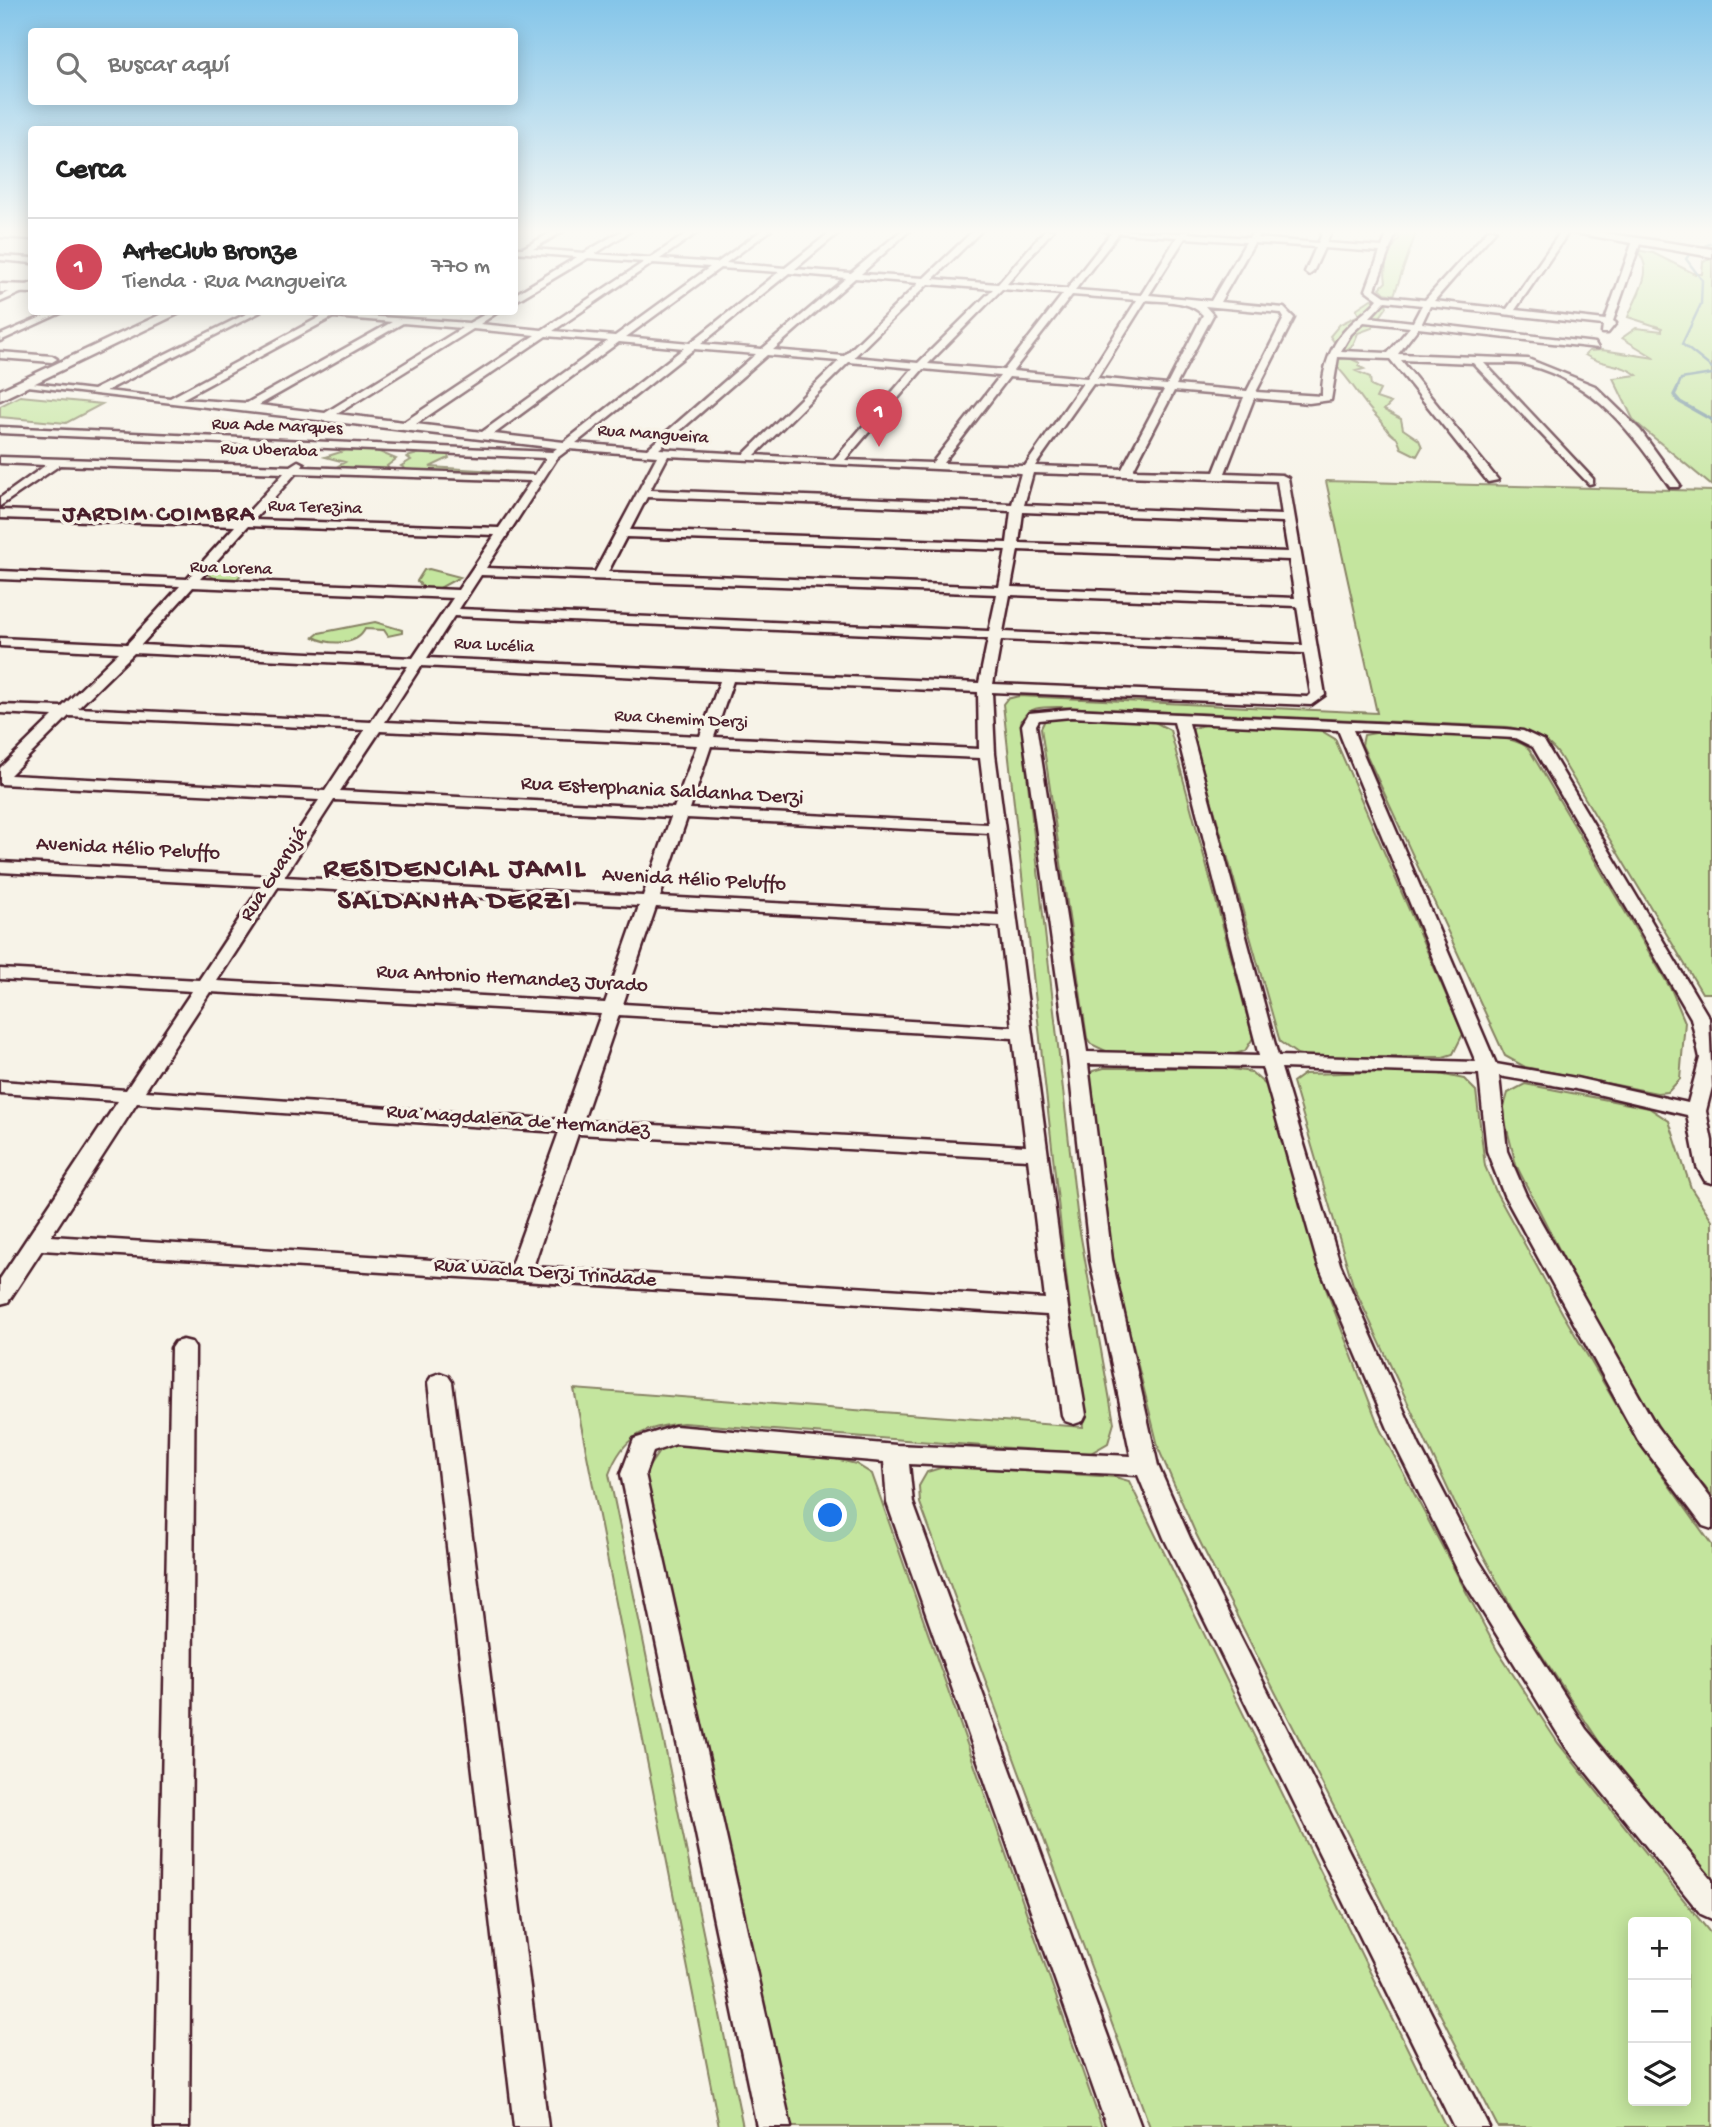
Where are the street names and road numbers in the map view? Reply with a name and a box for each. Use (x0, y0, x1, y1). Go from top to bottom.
street label: Rua Ade Marques (211, 414, 344, 440)
street label: Rua Mangueira (597, 421, 710, 449)
street label: Rua Uberaba (220, 439, 319, 463)
street label: Rua Terezina (267, 496, 364, 520)
street label: Rua Lorena (190, 557, 273, 581)
street label: Rua Lucélia (453, 633, 536, 659)
street label: Rua Chemim Derzi (614, 706, 748, 734)
street label: Rua Esterphania Saldanha Derzi (520, 772, 804, 812)
street label: Rua Guarujá (235, 822, 315, 927)
street label: Avenida Hélio Peluffo (35, 833, 221, 867)
street label: Avenida Hélio Peluffo (601, 864, 787, 898)
street label: Rua Antonio Hernandez Jurado (375, 960, 649, 1000)
street label: Rua Magdalena de Hernandez (385, 1100, 651, 1144)
street label: Rua Wacla Derzi Trindade (433, 1254, 658, 1294)

